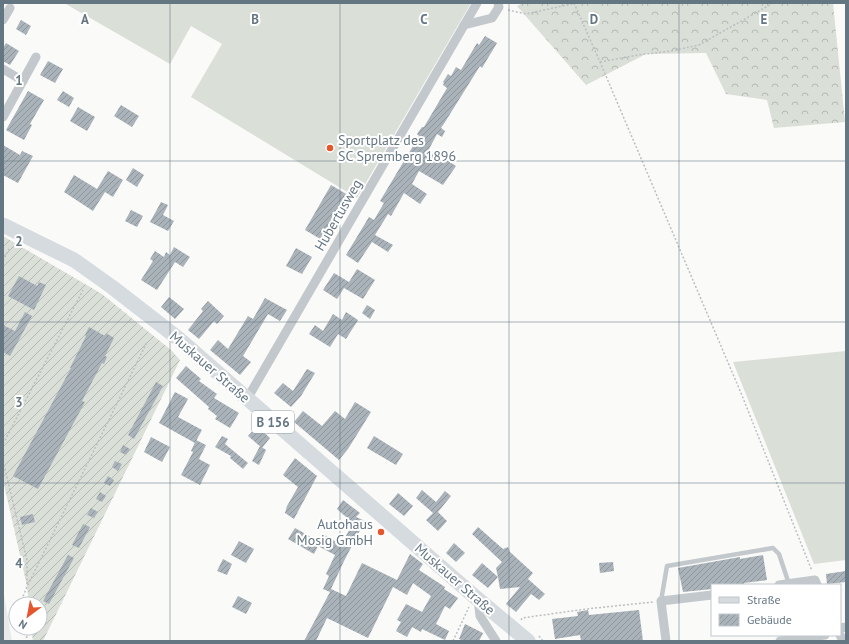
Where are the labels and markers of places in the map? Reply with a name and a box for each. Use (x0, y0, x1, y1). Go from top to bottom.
place label: Sportplatz des SC Spremberg 1896 (338, 131, 456, 165)
marker: Sportplatz des SC Spremberg 1896 (325, 143, 335, 153)
place label: Autohaus Mosig GmbH (297, 515, 373, 549)
marker: Autohaus Mosig GmbH (376, 527, 386, 537)

